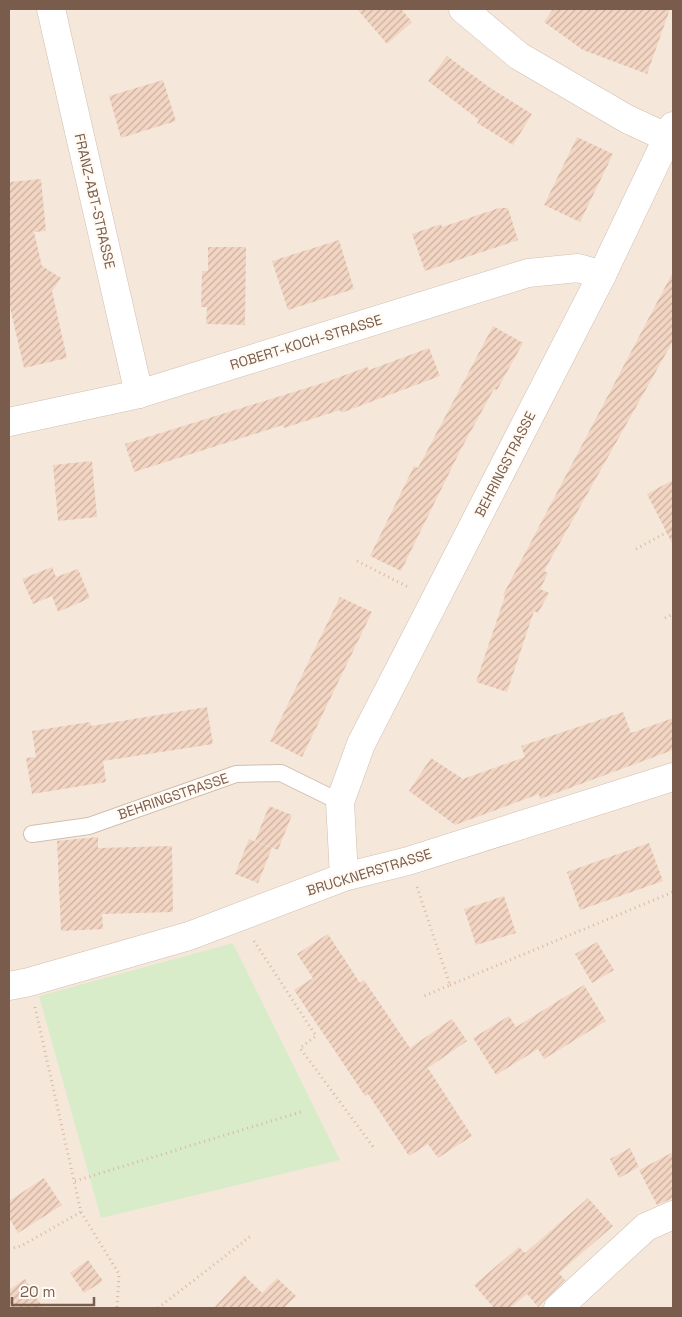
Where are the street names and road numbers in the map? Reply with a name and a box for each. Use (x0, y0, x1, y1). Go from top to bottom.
street label: FRANZ-ABT-STRASSE (71, 132, 119, 271)
street label: ROBERT-KOCH-STRASSE (228, 310, 384, 374)
street label: BEHRINGSTRASSE (471, 408, 539, 520)
street label: BEHRINGSTRASSE (115, 769, 231, 823)
street label: BRUCKNERSTRASSE (304, 844, 434, 900)

